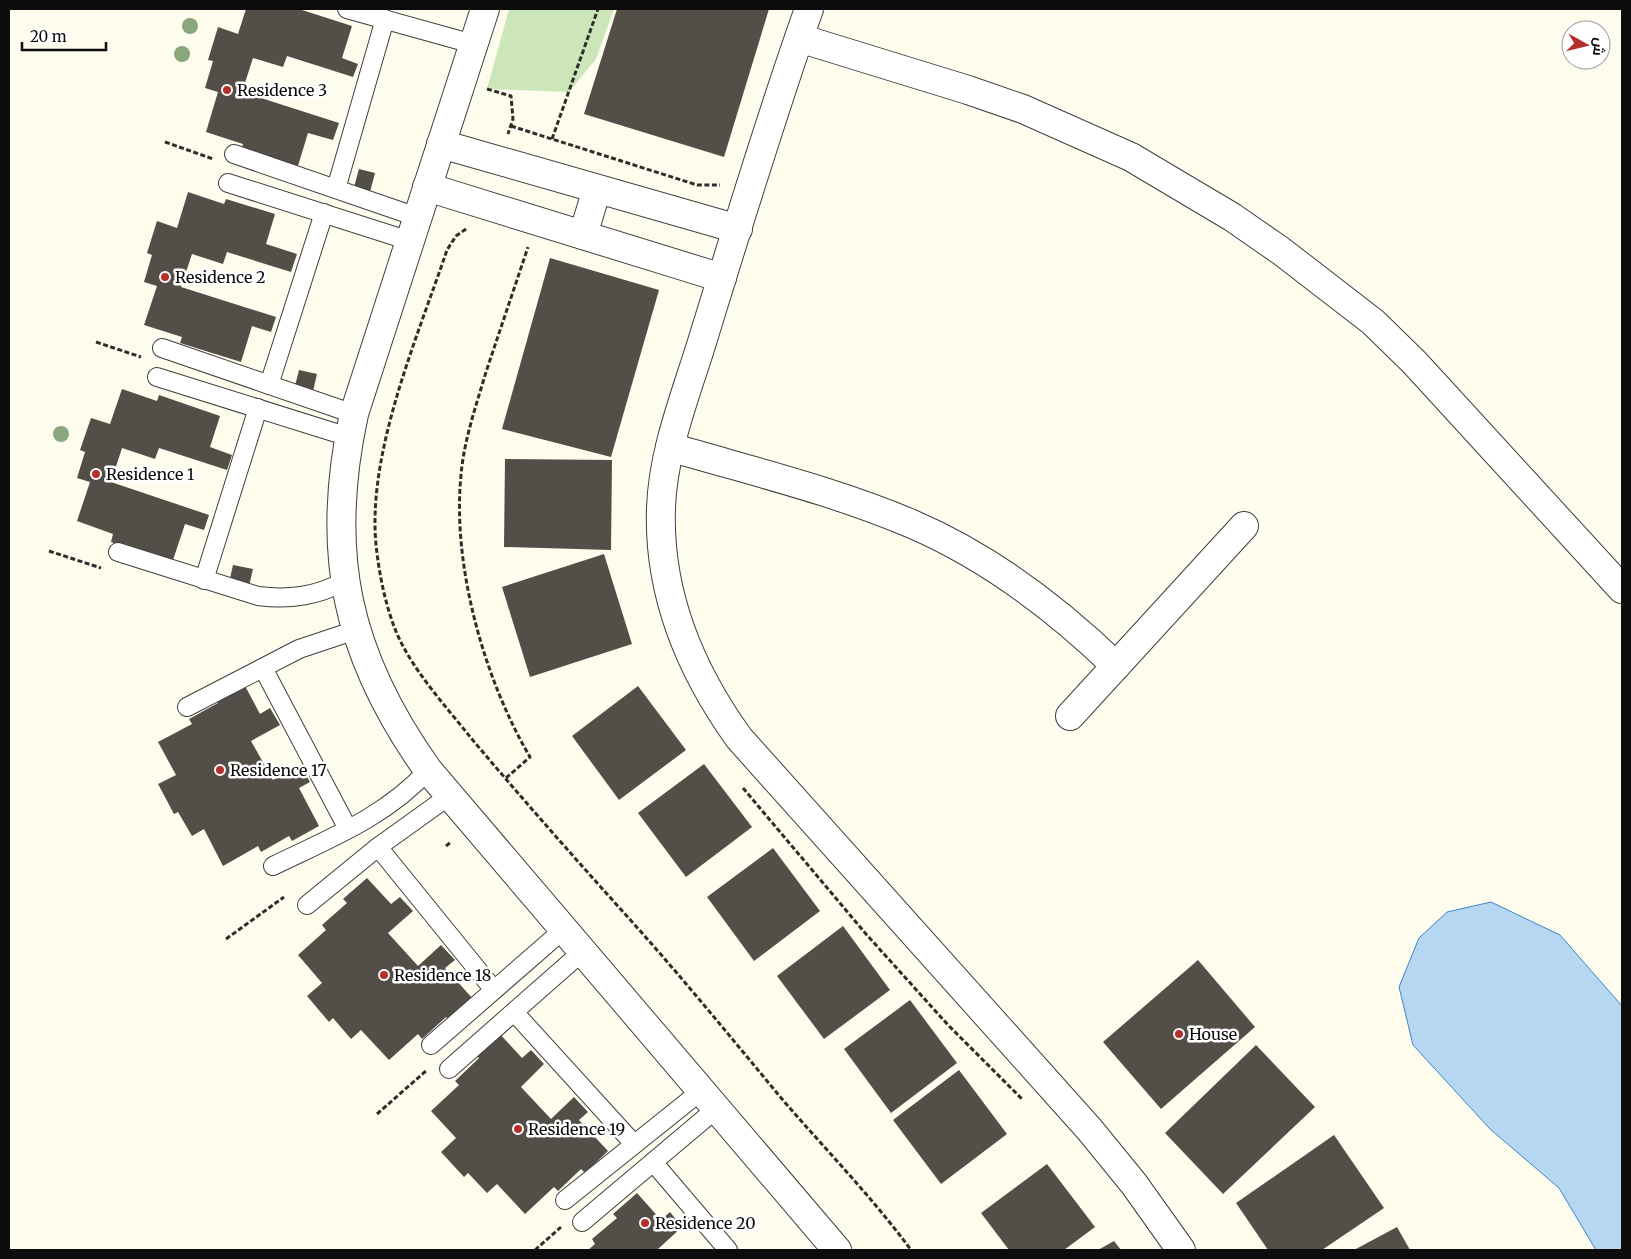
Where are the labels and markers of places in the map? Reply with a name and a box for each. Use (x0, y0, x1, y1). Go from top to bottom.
place label: Residence 3 (237, 80, 327, 100)
marker: Residence 3 (221, 84, 233, 96)
place label: Residence 2 (175, 267, 266, 287)
marker: Residence 2 (159, 271, 171, 283)
place label: Residence 1 (106, 464, 194, 484)
marker: Residence 1 (90, 468, 102, 480)
place label: Residence 17 (230, 760, 327, 780)
marker: Residence 17 (214, 764, 226, 776)
place label: Residence 18 (394, 965, 491, 985)
marker: Residence 18 (378, 969, 390, 981)
place label: House (1189, 1024, 1237, 1044)
marker: House (1173, 1028, 1185, 1040)
place label: Residence 19 (528, 1119, 625, 1139)
marker: Residence 19 (512, 1123, 524, 1135)
place label: Residence 20 (655, 1213, 756, 1233)
marker: Residence 20 (639, 1217, 651, 1229)

